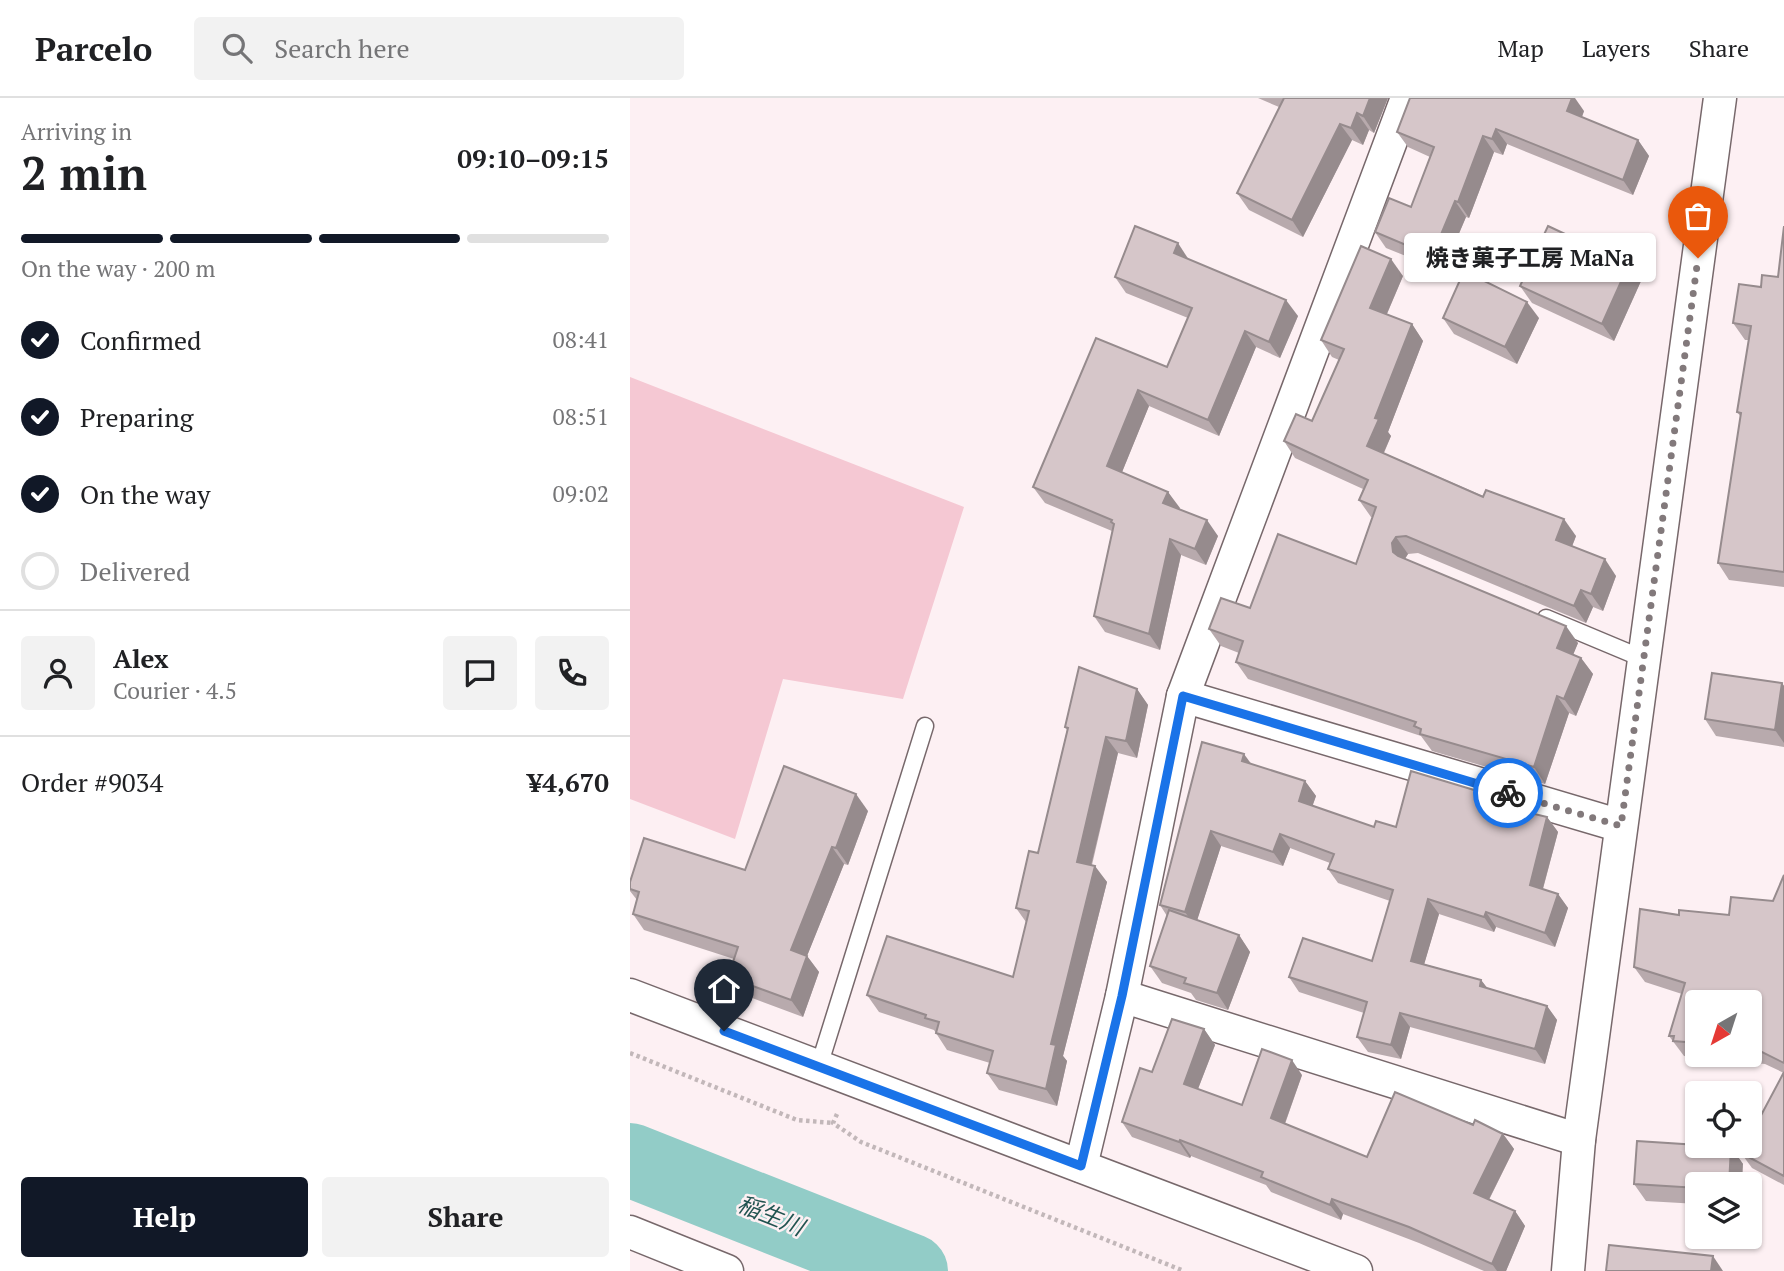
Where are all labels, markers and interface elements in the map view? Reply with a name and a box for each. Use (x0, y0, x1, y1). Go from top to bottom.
search box (194, 17, 684, 80)
text: Parcelo (35, 27, 152, 70)
icon: search (218, 29, 256, 67)
text: Search here (274, 31, 410, 65)
text: Map (1497, 32, 1544, 64)
text: Layers (1582, 32, 1651, 64)
text: Share (1689, 32, 1749, 64)
text: Arriving in (21, 116, 132, 147)
text: 09:10–09:15 (457, 141, 609, 175)
text: 2 min (21, 142, 147, 203)
pin (1668, 186, 1728, 258)
icon: bag (1679, 197, 1717, 235)
callout: 焼き菓子工房 MaNa (1404, 234, 1656, 282)
text: 焼き菓子工房 MaNa (1426, 242, 1634, 273)
text: On the way · 200 m (21, 253, 215, 284)
icon: check (21, 321, 59, 359)
text: Confirmed (80, 323, 201, 357)
text: 08:41 (552, 324, 609, 355)
icon: check (21, 398, 59, 436)
text: Preparing (80, 400, 193, 434)
text: 08:51 (552, 401, 609, 432)
icon: check (21, 475, 59, 513)
text: On the way (80, 477, 211, 511)
text: 09:02 (552, 478, 609, 509)
text: Delivered (80, 554, 190, 588)
button: person (21, 636, 95, 710)
button: chat (443, 636, 517, 710)
button: phone (535, 636, 609, 710)
text: Alex (113, 641, 169, 675)
text: Courier · 4.5 (113, 675, 237, 706)
courier (1473, 758, 1543, 828)
text: Order #9034 (21, 765, 163, 799)
text: ¥4,670 (528, 765, 609, 799)
icon: bike (1489, 774, 1527, 812)
pin (694, 959, 754, 1031)
icon: home (705, 970, 743, 1008)
north arrow (1685, 990, 1762, 1068)
map controls (1685, 990, 1762, 1249)
button: locate (1685, 1081, 1762, 1158)
button: layers (1685, 1172, 1762, 1249)
button: Help (21, 1177, 308, 1257)
button: Share (322, 1177, 609, 1257)
water label: 稲生川 (733, 1188, 812, 1243)

